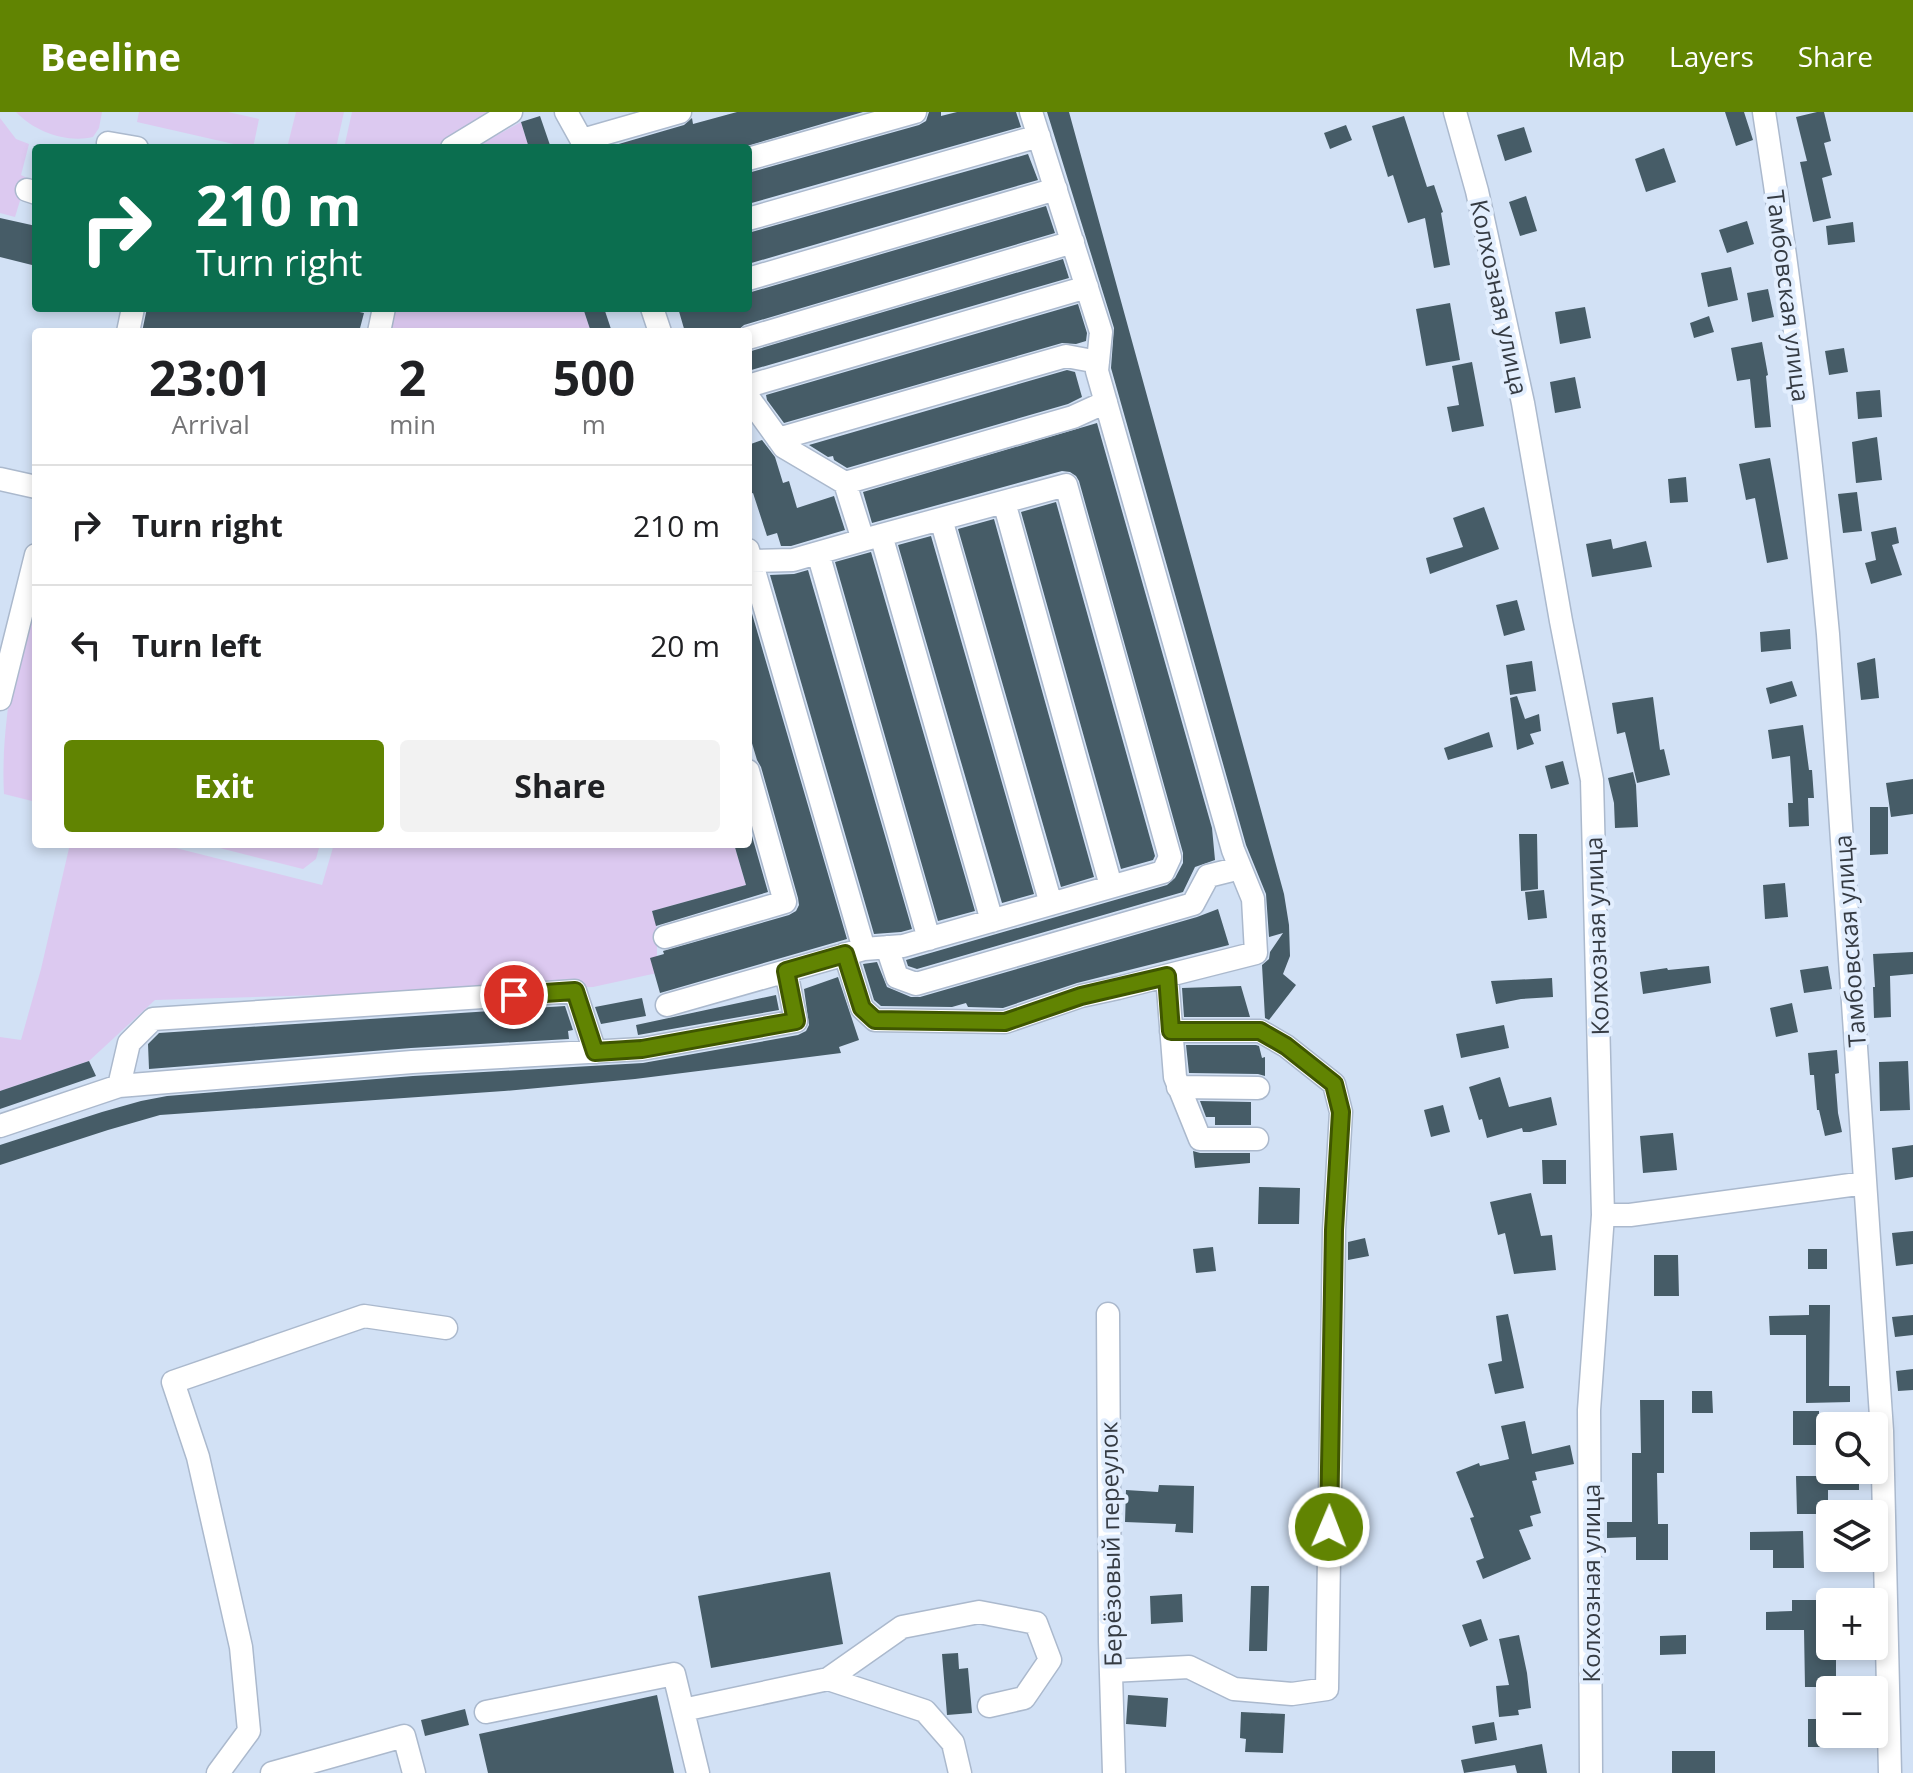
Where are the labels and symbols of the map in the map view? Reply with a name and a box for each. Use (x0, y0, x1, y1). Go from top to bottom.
street label: Тамбовская улица (1760, 188, 1818, 404)
street label: Колхозная улица (1463, 196, 1537, 398)
street label: Тамбовская улица (1825, 834, 1873, 1048)
street label: Колхозная улица (1576, 836, 1616, 1036)
pin (480, 961, 548, 1029)
street label: Берёзовый переулок (1091, 1421, 1129, 1667)
street label: Колхозная улица (1574, 1484, 1607, 1682)
position arrow (1287, 1485, 1371, 1569)

